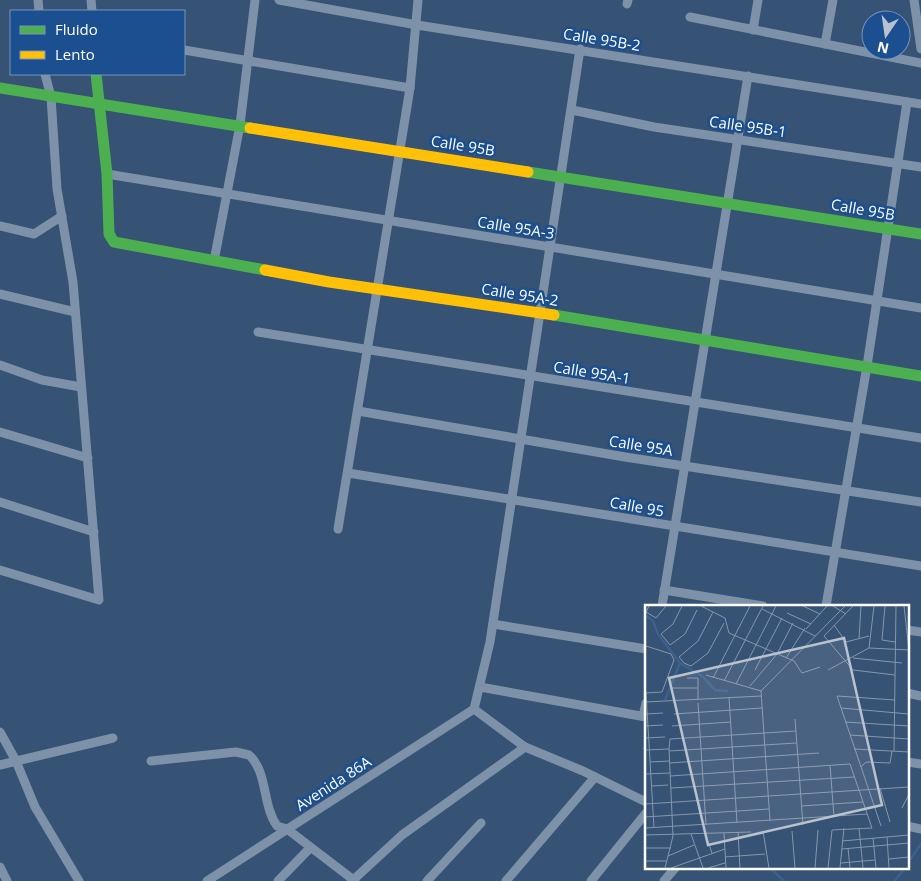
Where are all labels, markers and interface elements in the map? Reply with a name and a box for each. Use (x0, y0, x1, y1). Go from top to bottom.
legend (10, 10, 185, 75)
north arrow (861, 10, 911, 60)
text: Fluido (55, 19, 98, 39)
street label: Calle 95B-2 (562, 23, 642, 55)
text: N (875, 38, 891, 59)
text: Lento (55, 44, 95, 64)
street label: Calle 95B-1 (708, 111, 788, 141)
street label: Calle 95B (430, 130, 496, 160)
street label: Calle 95B (829, 194, 897, 224)
street label: Calle 95A-3 (476, 211, 556, 243)
street label: Calle 95A-2 (480, 278, 560, 310)
street label: Calle 95A-1 (552, 356, 632, 388)
street label: Calle 95A (608, 430, 675, 460)
street label: Calle 95 (608, 491, 666, 521)
inset map (645, 605, 908, 868)
street label: Avenida 86A (291, 751, 375, 815)

